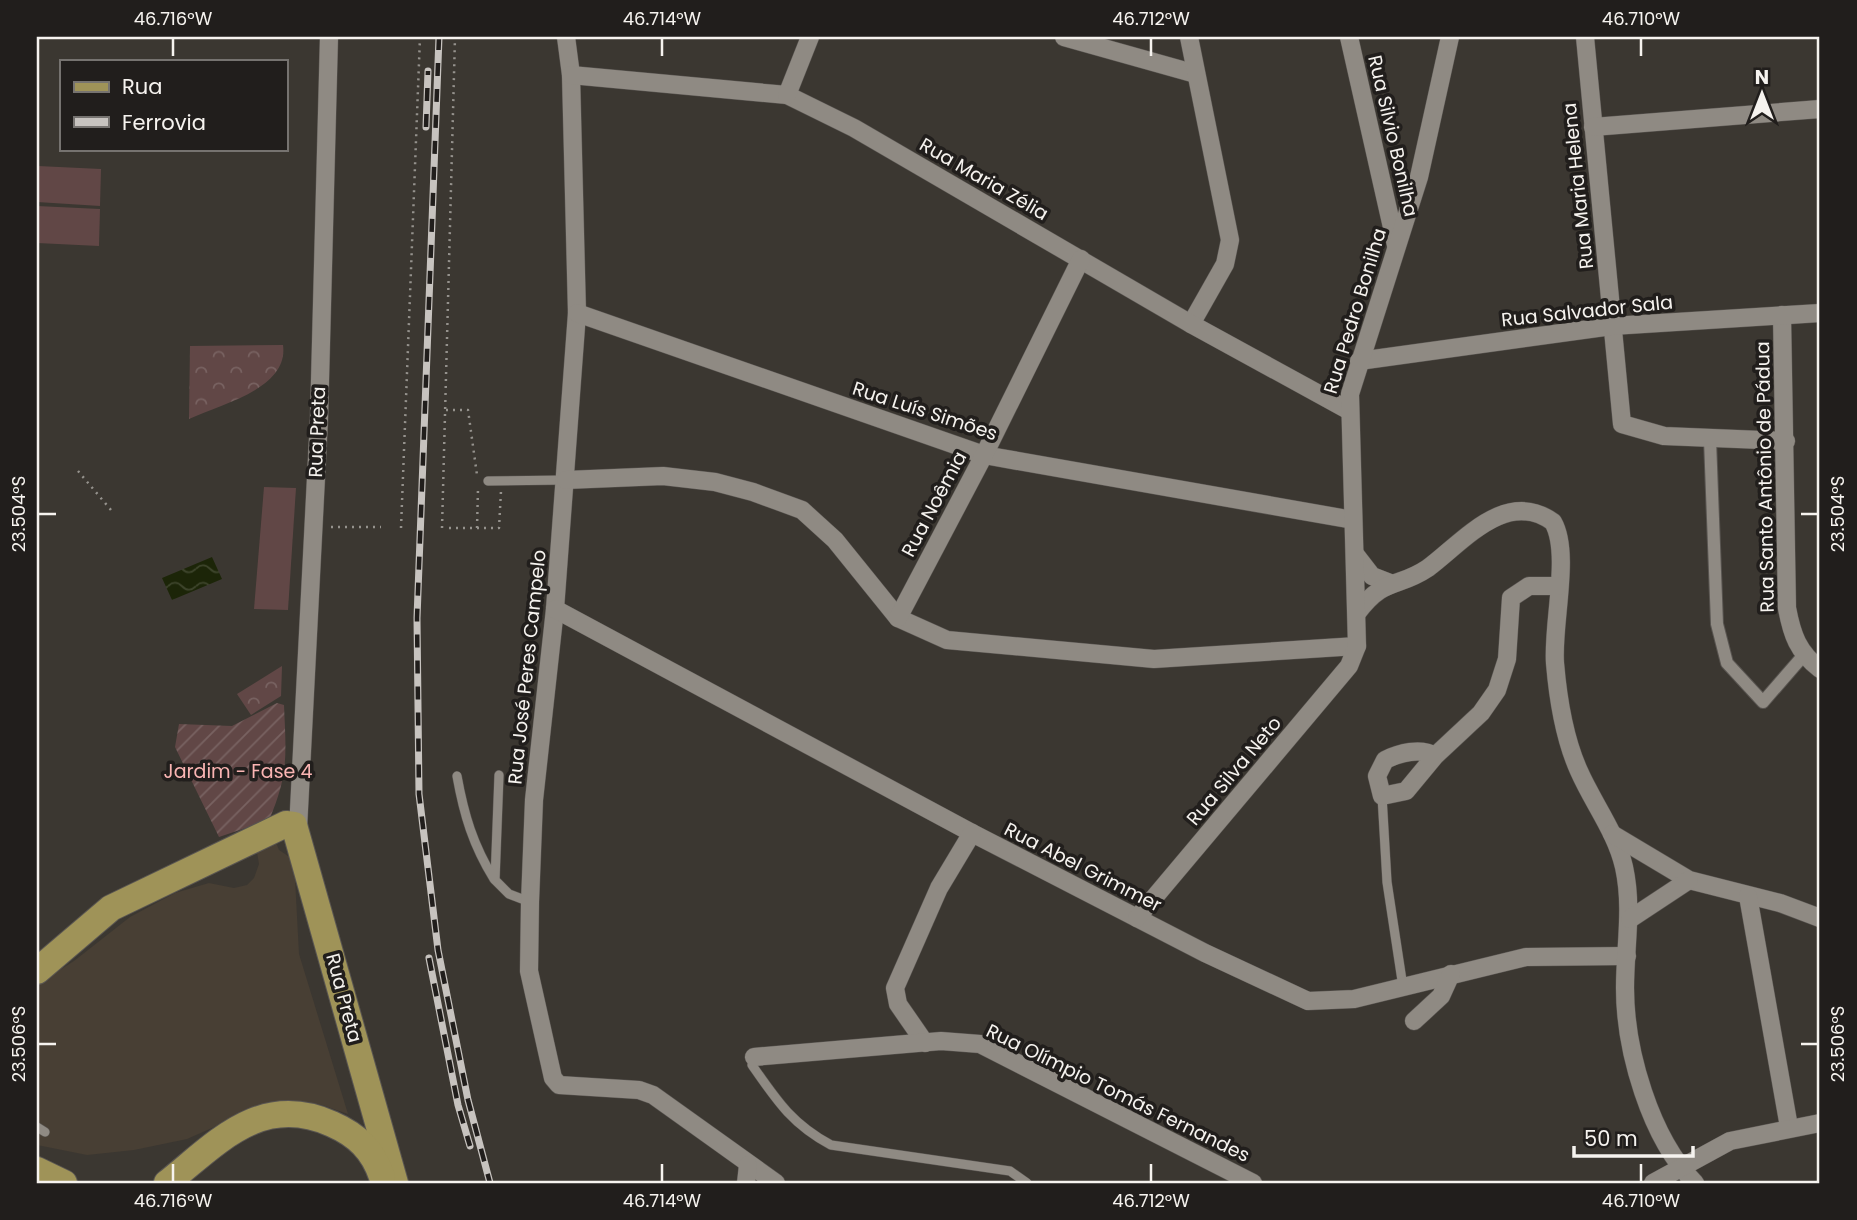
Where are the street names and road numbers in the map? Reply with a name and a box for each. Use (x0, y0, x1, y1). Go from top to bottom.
street label: Rua Silvio Bonilha (1361, 53, 1425, 219)
street label: Rua Maria Helena (1556, 102, 1600, 270)
street label: Rua Maria Zélia (915, 131, 1053, 227)
street label: Rua Pedro Bonilha (1317, 225, 1393, 397)
street label: Rua Salvador Sala (1500, 289, 1674, 333)
street label: Rua Santo Antônio de Pádua (1749, 341, 1781, 613)
street label: Rua Luís Simões (849, 375, 1001, 447)
street label: Rua Preta (302, 386, 332, 478)
street label: Rua Noêmia (895, 446, 973, 562)
street label: Rua José Peres Campelo (501, 548, 553, 786)
street label: Rua Silva Neto (1180, 711, 1288, 831)
street label: Rua Abel Grimmer (1000, 816, 1166, 918)
street label: Rua Preta (319, 950, 369, 1046)
street label: Rua Olímpio Tomás Fernandes (982, 1017, 1254, 1169)

